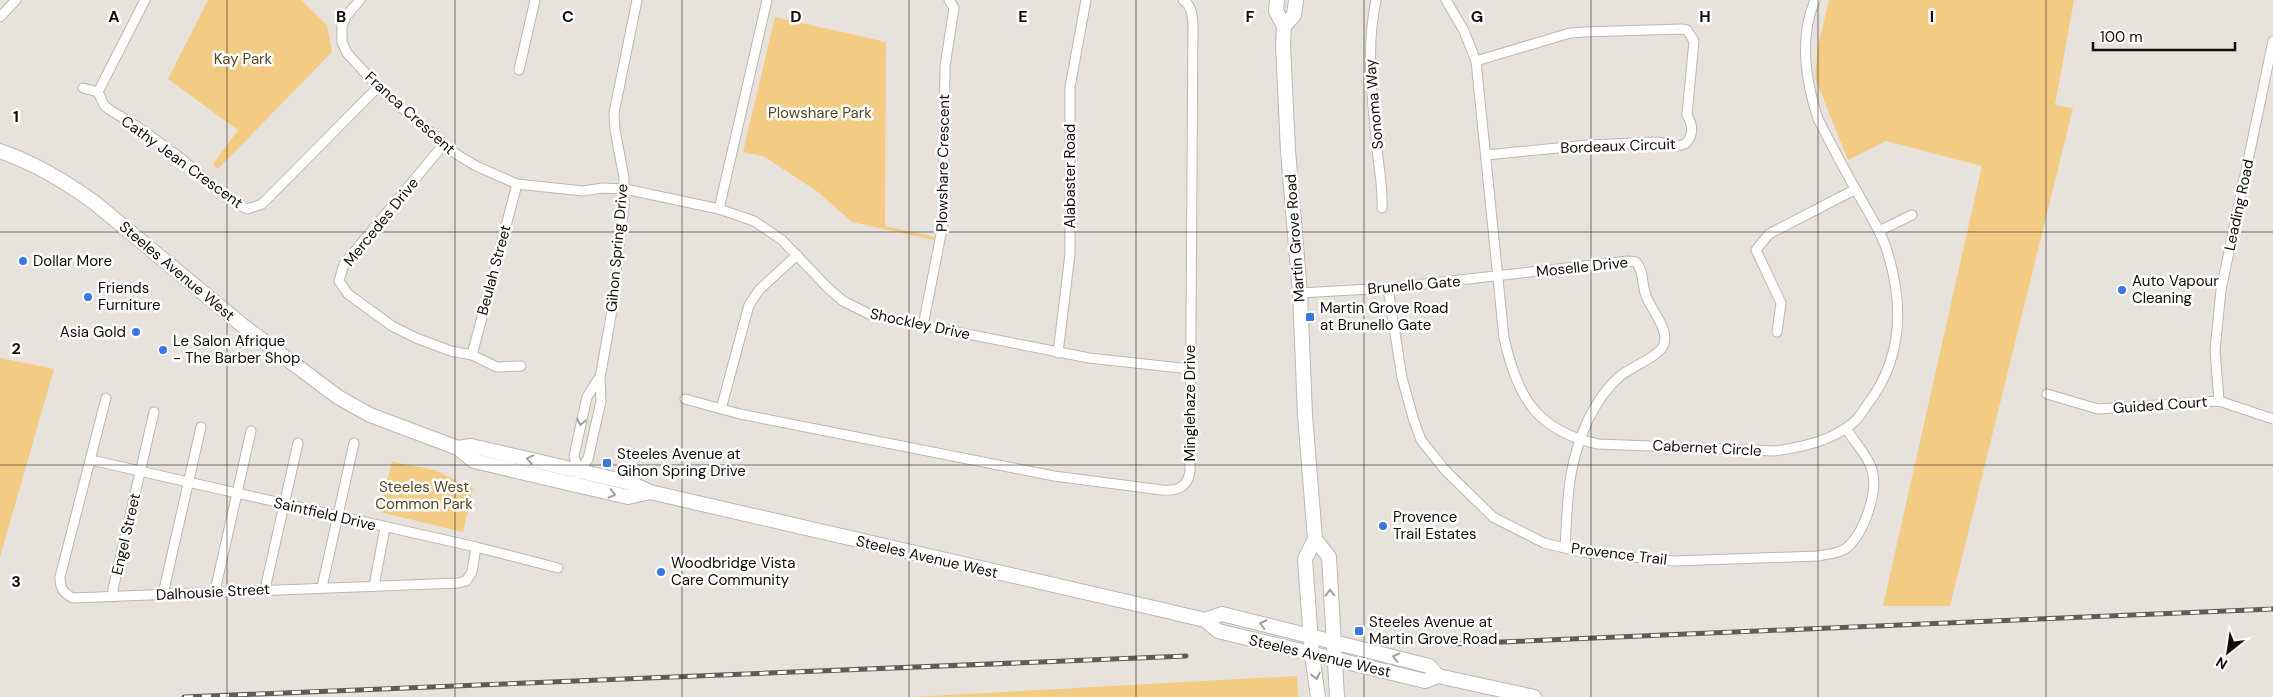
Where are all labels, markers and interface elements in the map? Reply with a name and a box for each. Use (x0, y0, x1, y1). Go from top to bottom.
text: A (108, 6, 120, 27)
text: B (336, 6, 346, 27)
text: C (562, 6, 574, 27)
text: D (790, 6, 802, 27)
text: E (1018, 6, 1028, 27)
text: F (1246, 6, 1255, 27)
text: G (1471, 6, 1483, 27)
text: H (1699, 6, 1711, 27)
text: I (1930, 6, 1934, 27)
scale bar (2093, 20, 2236, 52)
text: 100 m (2100, 27, 2143, 47)
park label: Kay Park (214, 49, 273, 69)
street label: Sonoma Way (1360, 57, 1388, 150)
street label: Franca Crescent (361, 67, 459, 159)
street label: Plowshare Crescent (932, 94, 954, 232)
park label: Plowshare Park (768, 103, 872, 123)
text: 1 (13, 106, 19, 127)
street label: Cathy Jean Crescent (117, 111, 247, 213)
street label: Alabaster Road (1060, 124, 1080, 228)
street label: Bordeaux Circuit (1560, 134, 1676, 158)
street label: Leading Road (2220, 157, 2258, 253)
street label: Martin Grove Road (1281, 173, 1309, 303)
street label: Mercedes Drive (339, 174, 423, 270)
street label: Gihon Spring Drive (601, 183, 633, 313)
street label: Steeles Avenue West (115, 217, 239, 325)
street label: Beulah Street (472, 222, 516, 317)
place label: Dollar More (33, 251, 112, 271)
street label: Moselle Drive (1535, 252, 1629, 282)
marker: Dollar More (17, 255, 29, 267)
street label: Brunello Gate (1367, 271, 1461, 299)
place label: Auto Vapour Cleaning (2132, 271, 2219, 308)
place label: Friends Furniture (98, 278, 161, 315)
marker: Auto Vapour Cleaning (2116, 284, 2128, 296)
marker: Friends Furniture (82, 291, 94, 303)
place label: Martin Grove Road at Brunello Gate (1320, 298, 1449, 335)
street label: Shockley Drive (868, 304, 972, 344)
marker: Martin Grove Road at Brunello Gate (1304, 311, 1316, 323)
place label: Asia Gold (60, 322, 126, 342)
marker: Asia Gold (130, 326, 142, 338)
place label: Le Salon Afrique - The Barber Shop (173, 331, 300, 368)
text: 2 (11, 338, 21, 359)
marker: Le Salon Afrique - The Barber Shop (157, 344, 169, 356)
street label: Minglehaze Drive (1180, 345, 1200, 461)
street label: Guided Court (2112, 392, 2208, 418)
one-way arrow (576, 418, 587, 427)
street label: Cabernet Circle (1652, 435, 1762, 461)
place label: Steeles Avenue at Gihon Spring Drive (617, 444, 746, 481)
one-way arrow (526, 454, 535, 465)
marker: Steeles Avenue at Gihon Spring Drive (601, 457, 613, 469)
park label: Steeles West Common Park (375, 477, 473, 514)
one-way arrow (607, 488, 616, 499)
street label: Engel Street (107, 491, 145, 577)
street label: Saintfield Drive (272, 493, 378, 535)
place label: Provence Trail Estates (1393, 507, 1476, 544)
marker: Provence Trail Estates (1377, 520, 1389, 532)
street label: Steeles Avenue West (854, 531, 1000, 583)
street label: Provence Trail (1570, 538, 1668, 570)
place label: Woodbridge Vista Care Community (671, 553, 795, 590)
marker: Woodbridge Vista Care Community (655, 566, 667, 578)
text: 3 (11, 571, 21, 592)
street label: Dalhousie Street (156, 579, 271, 605)
one-way arrow (1325, 589, 1336, 597)
place label: Steeles Avenue at Martin Grove Road (1369, 612, 1498, 649)
one-way arrow (1258, 619, 1267, 630)
marker: Steeles Avenue at Martin Grove Road (1353, 625, 1365, 637)
north arrow (2203, 627, 2253, 677)
street label: Steeles Avenue West (1247, 630, 1393, 682)
one-way arrow (1391, 652, 1400, 663)
text: N (2213, 653, 2230, 674)
one-way arrow (1310, 671, 1320, 680)

